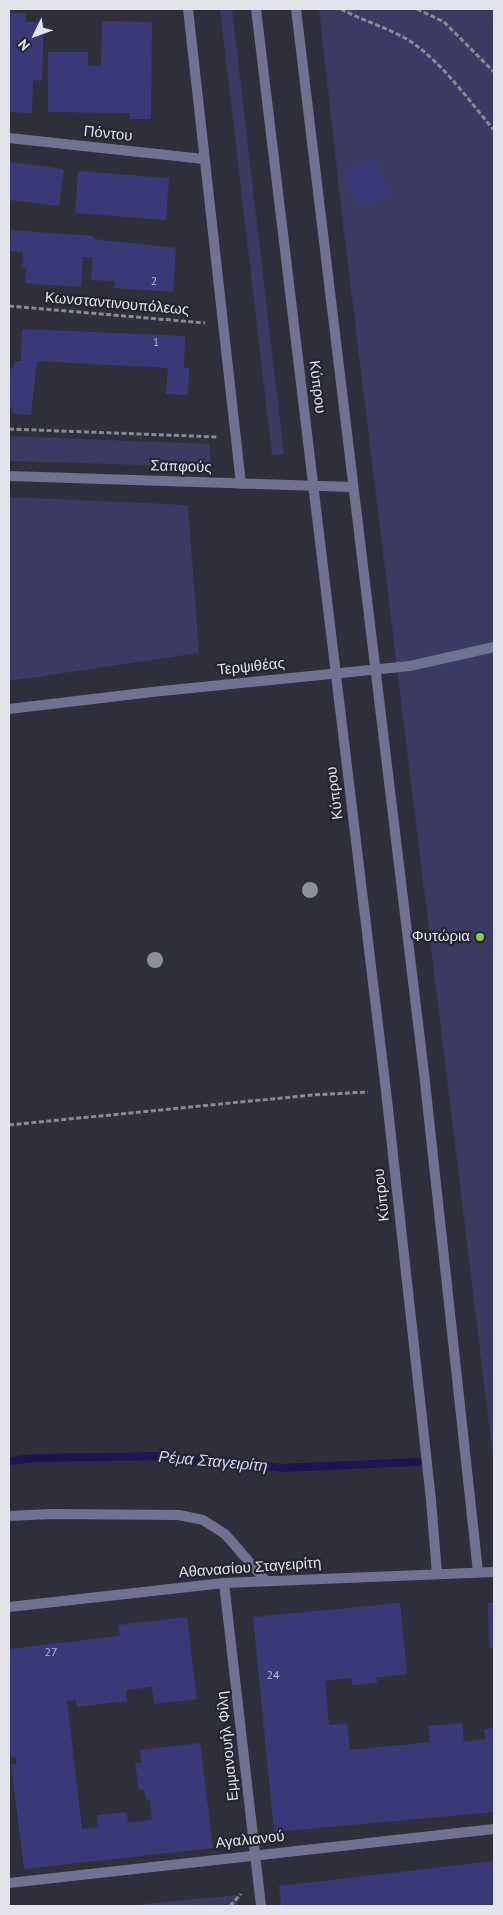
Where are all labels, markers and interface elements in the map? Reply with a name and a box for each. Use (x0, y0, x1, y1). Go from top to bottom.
north arrow (10, 10, 60, 60)
text: N (14, 36, 34, 54)
street label: Πόντου (83, 122, 133, 146)
house number: 2 (151, 275, 157, 289)
street label: Κωνσταντινουπόλεως (44, 289, 190, 319)
house number: 1 (153, 336, 159, 350)
street label: Κύπρου (305, 359, 329, 415)
street label: Σαπφούς (150, 457, 212, 477)
street label: Τερψιθέας (216, 655, 286, 679)
street label: Κύπρου (323, 765, 347, 821)
place label: Φυτώρια (412, 928, 470, 946)
marker: Φυτώρια (474, 931, 486, 943)
street label: Κύπρου (370, 1168, 394, 1222)
water label: Ρέμα Σταγειρίτη (158, 1448, 268, 1476)
street label: Αθανασίου Σταγειρίτη (178, 1554, 322, 1582)
house number: 27 (44, 1646, 58, 1660)
house number: 24 (266, 1669, 280, 1683)
street label: Εμμανουήλ Φίλη (213, 1690, 243, 1802)
street label: Αγαλιανού (215, 1827, 285, 1853)

